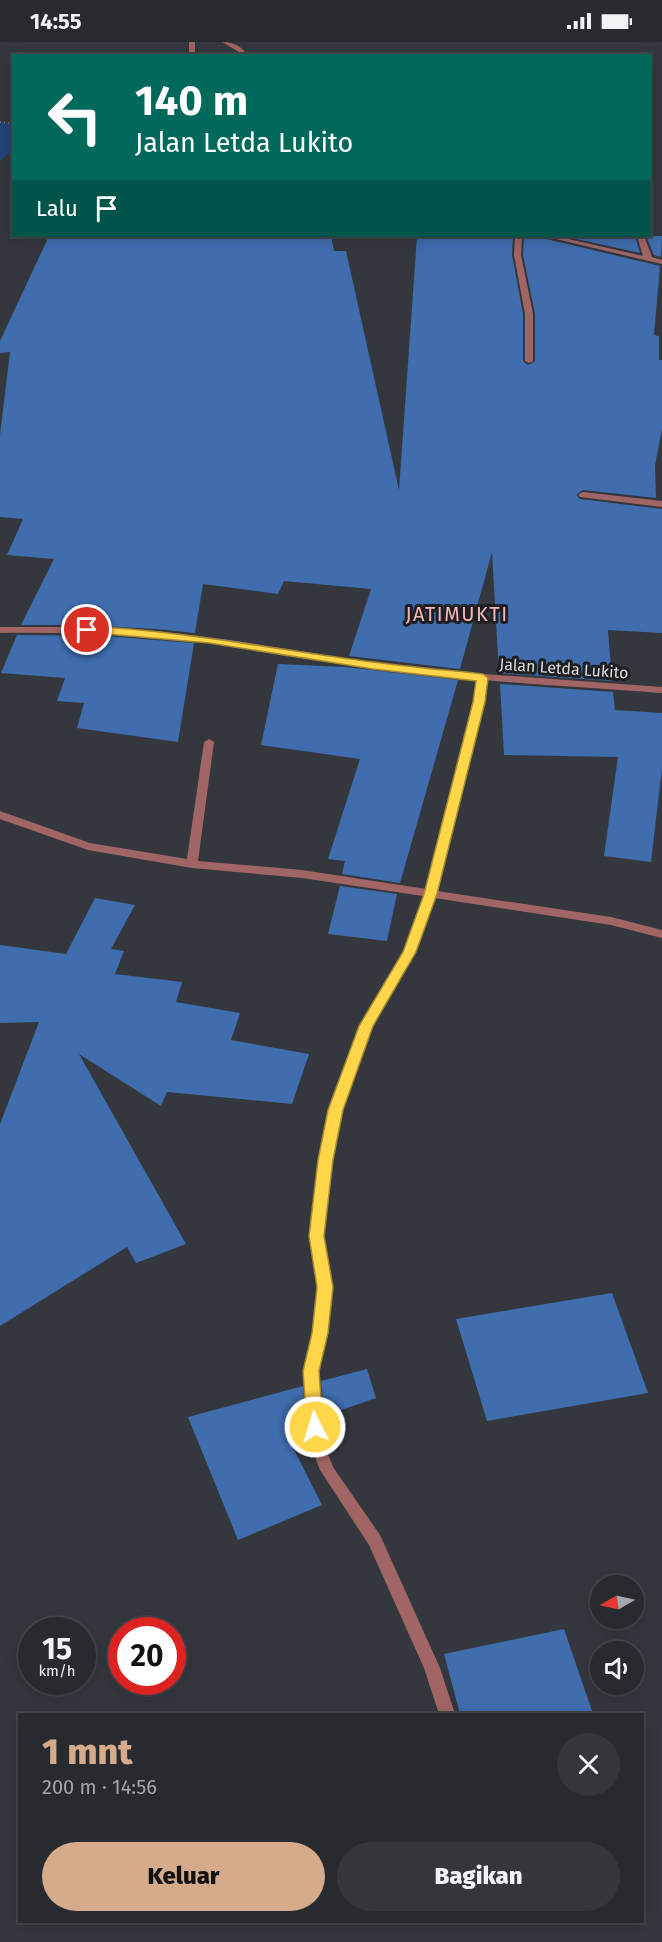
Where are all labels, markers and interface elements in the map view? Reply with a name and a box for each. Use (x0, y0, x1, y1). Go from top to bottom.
text: 14:55 (30, 8, 82, 35)
text: 140 m (135, 76, 248, 126)
icon: left (36, 78, 114, 156)
text: Jalan Letda Lukito (135, 127, 353, 159)
icon: arrive (90, 192, 123, 225)
text: Lalu (36, 195, 78, 222)
district label: JATIMUKTI (405, 602, 509, 626)
pin (61, 604, 112, 655)
icon: arrive (70, 613, 103, 646)
street label: Jalan Letda Lukito (499, 655, 629, 682)
position arrow (283, 1395, 347, 1459)
north arrow (590, 1575, 644, 1629)
map controls (590, 1575, 644, 1695)
speed limit sign: 20 (108, 1617, 186, 1695)
text: 15 (42, 1631, 72, 1667)
button: sound (590, 1641, 644, 1695)
text: km/h (38, 1662, 76, 1680)
text: 1 mnt (42, 1730, 132, 1774)
button: close (557, 1733, 620, 1796)
text: 200 m · 14:56 (42, 1775, 157, 1799)
button: Keluar (42, 1842, 325, 1911)
button: Bagikan (337, 1842, 620, 1911)

